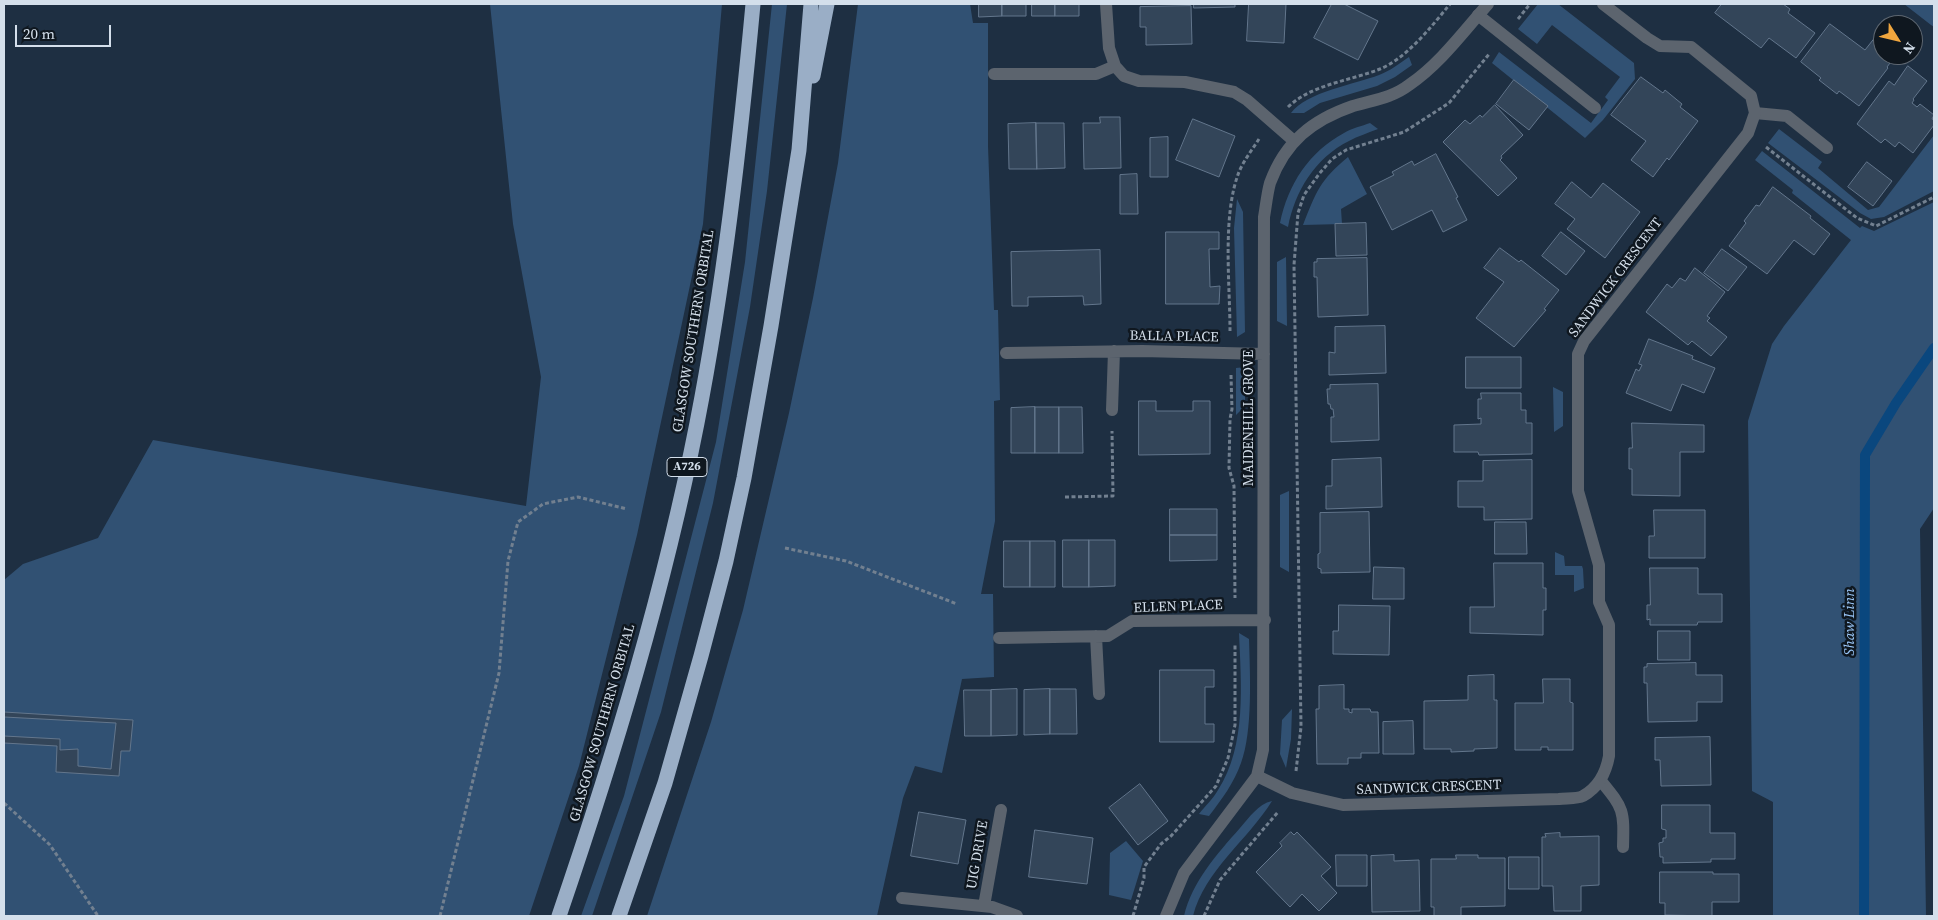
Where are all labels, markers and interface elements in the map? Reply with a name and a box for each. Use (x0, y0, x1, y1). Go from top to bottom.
scale bar (18, 15, 114, 47)
north arrow (1873, 15, 1923, 65)
text: 20 m (23, 23, 55, 44)
text: N (1898, 38, 1920, 58)
street label: SANDWICK CRESCENT (1566, 215, 1666, 341)
street label: GLASGOW SOUTHERN ORBITAL (670, 229, 718, 433)
street label: BALLA PLACE (1129, 328, 1219, 346)
street label: MAIDENHILL GROVE (1241, 350, 1257, 486)
road number: A726 (667, 458, 707, 477)
water label: Shaw Linn (1841, 588, 1859, 656)
street label: ELLEN PLACE (1133, 597, 1223, 617)
street label: GLASGOW SOUTHERN ORBITAL (567, 622, 639, 824)
street label: SANDWICK CRESCENT (1356, 777, 1502, 799)
street label: UIG DRIVE (964, 819, 992, 891)

